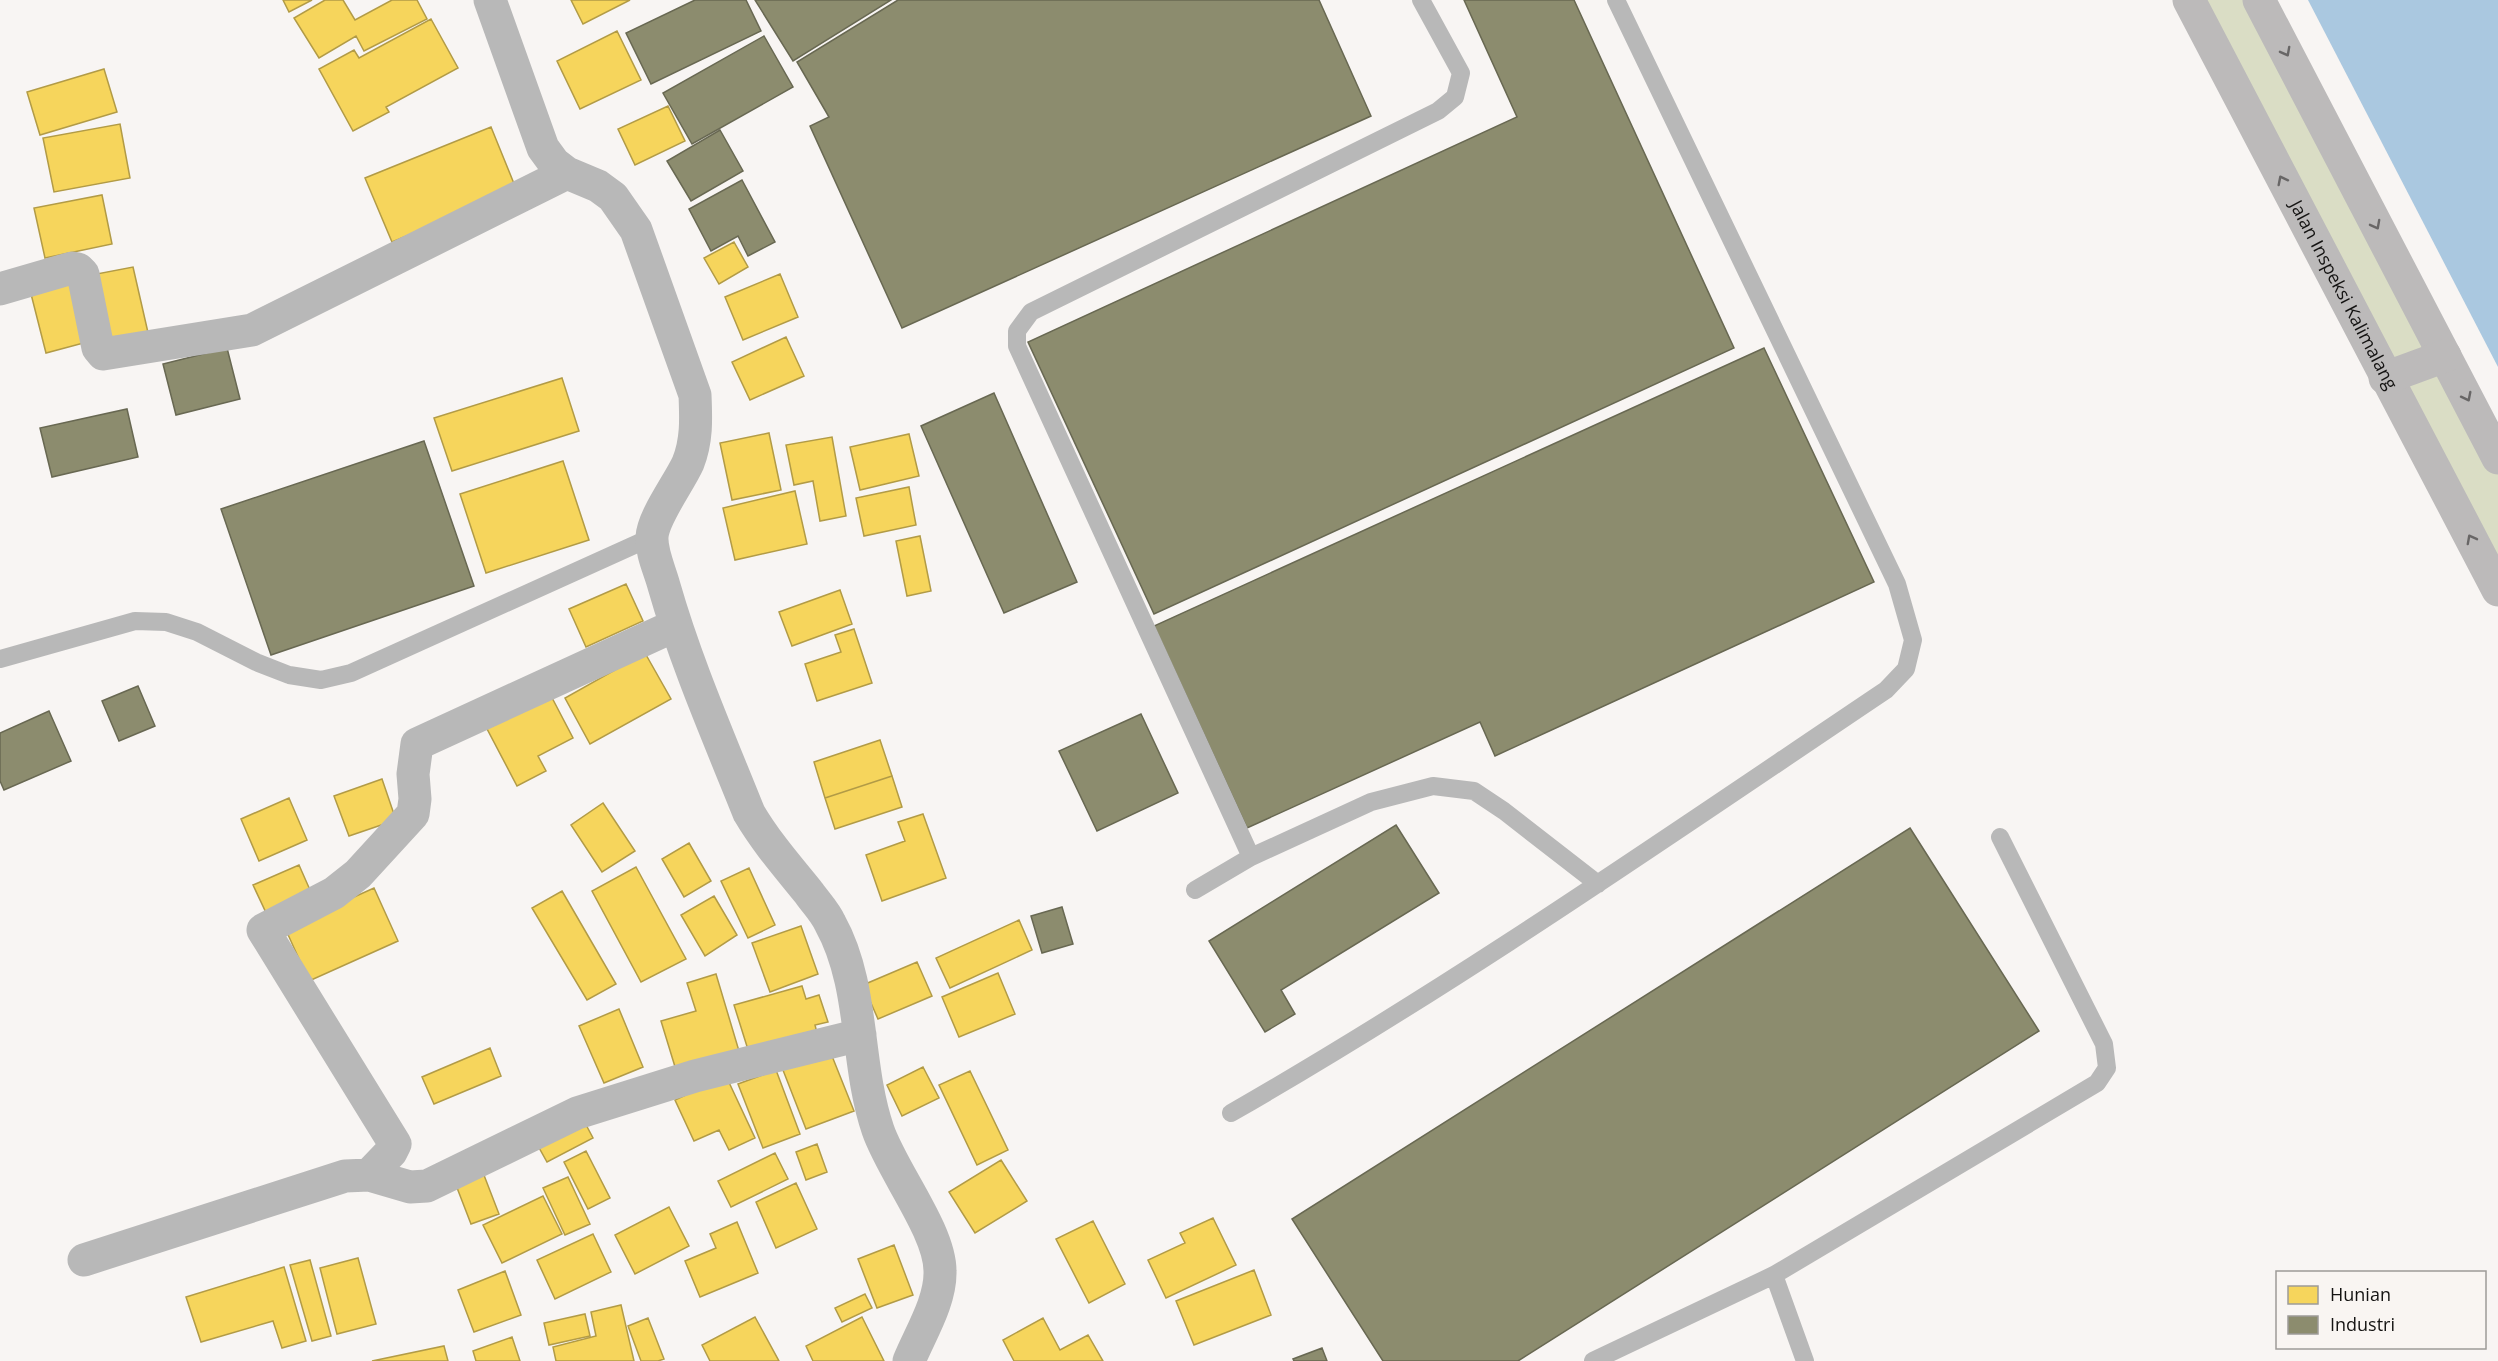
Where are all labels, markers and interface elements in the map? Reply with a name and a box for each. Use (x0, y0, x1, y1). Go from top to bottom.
one-way arrow (2279, 46, 2290, 56)
one-way arrow (2278, 176, 2289, 186)
street label: Jalan Inspeksi Kalimalang (2284, 194, 2404, 393)
one-way arrow (2369, 218, 2380, 229)
one-way arrow (2459, 391, 2471, 402)
one-way arrow (2466, 534, 2478, 545)
legend (2276, 1271, 2486, 1349)
text: Hunian (2330, 1282, 2391, 1306)
text: Industri (2330, 1312, 2395, 1336)

